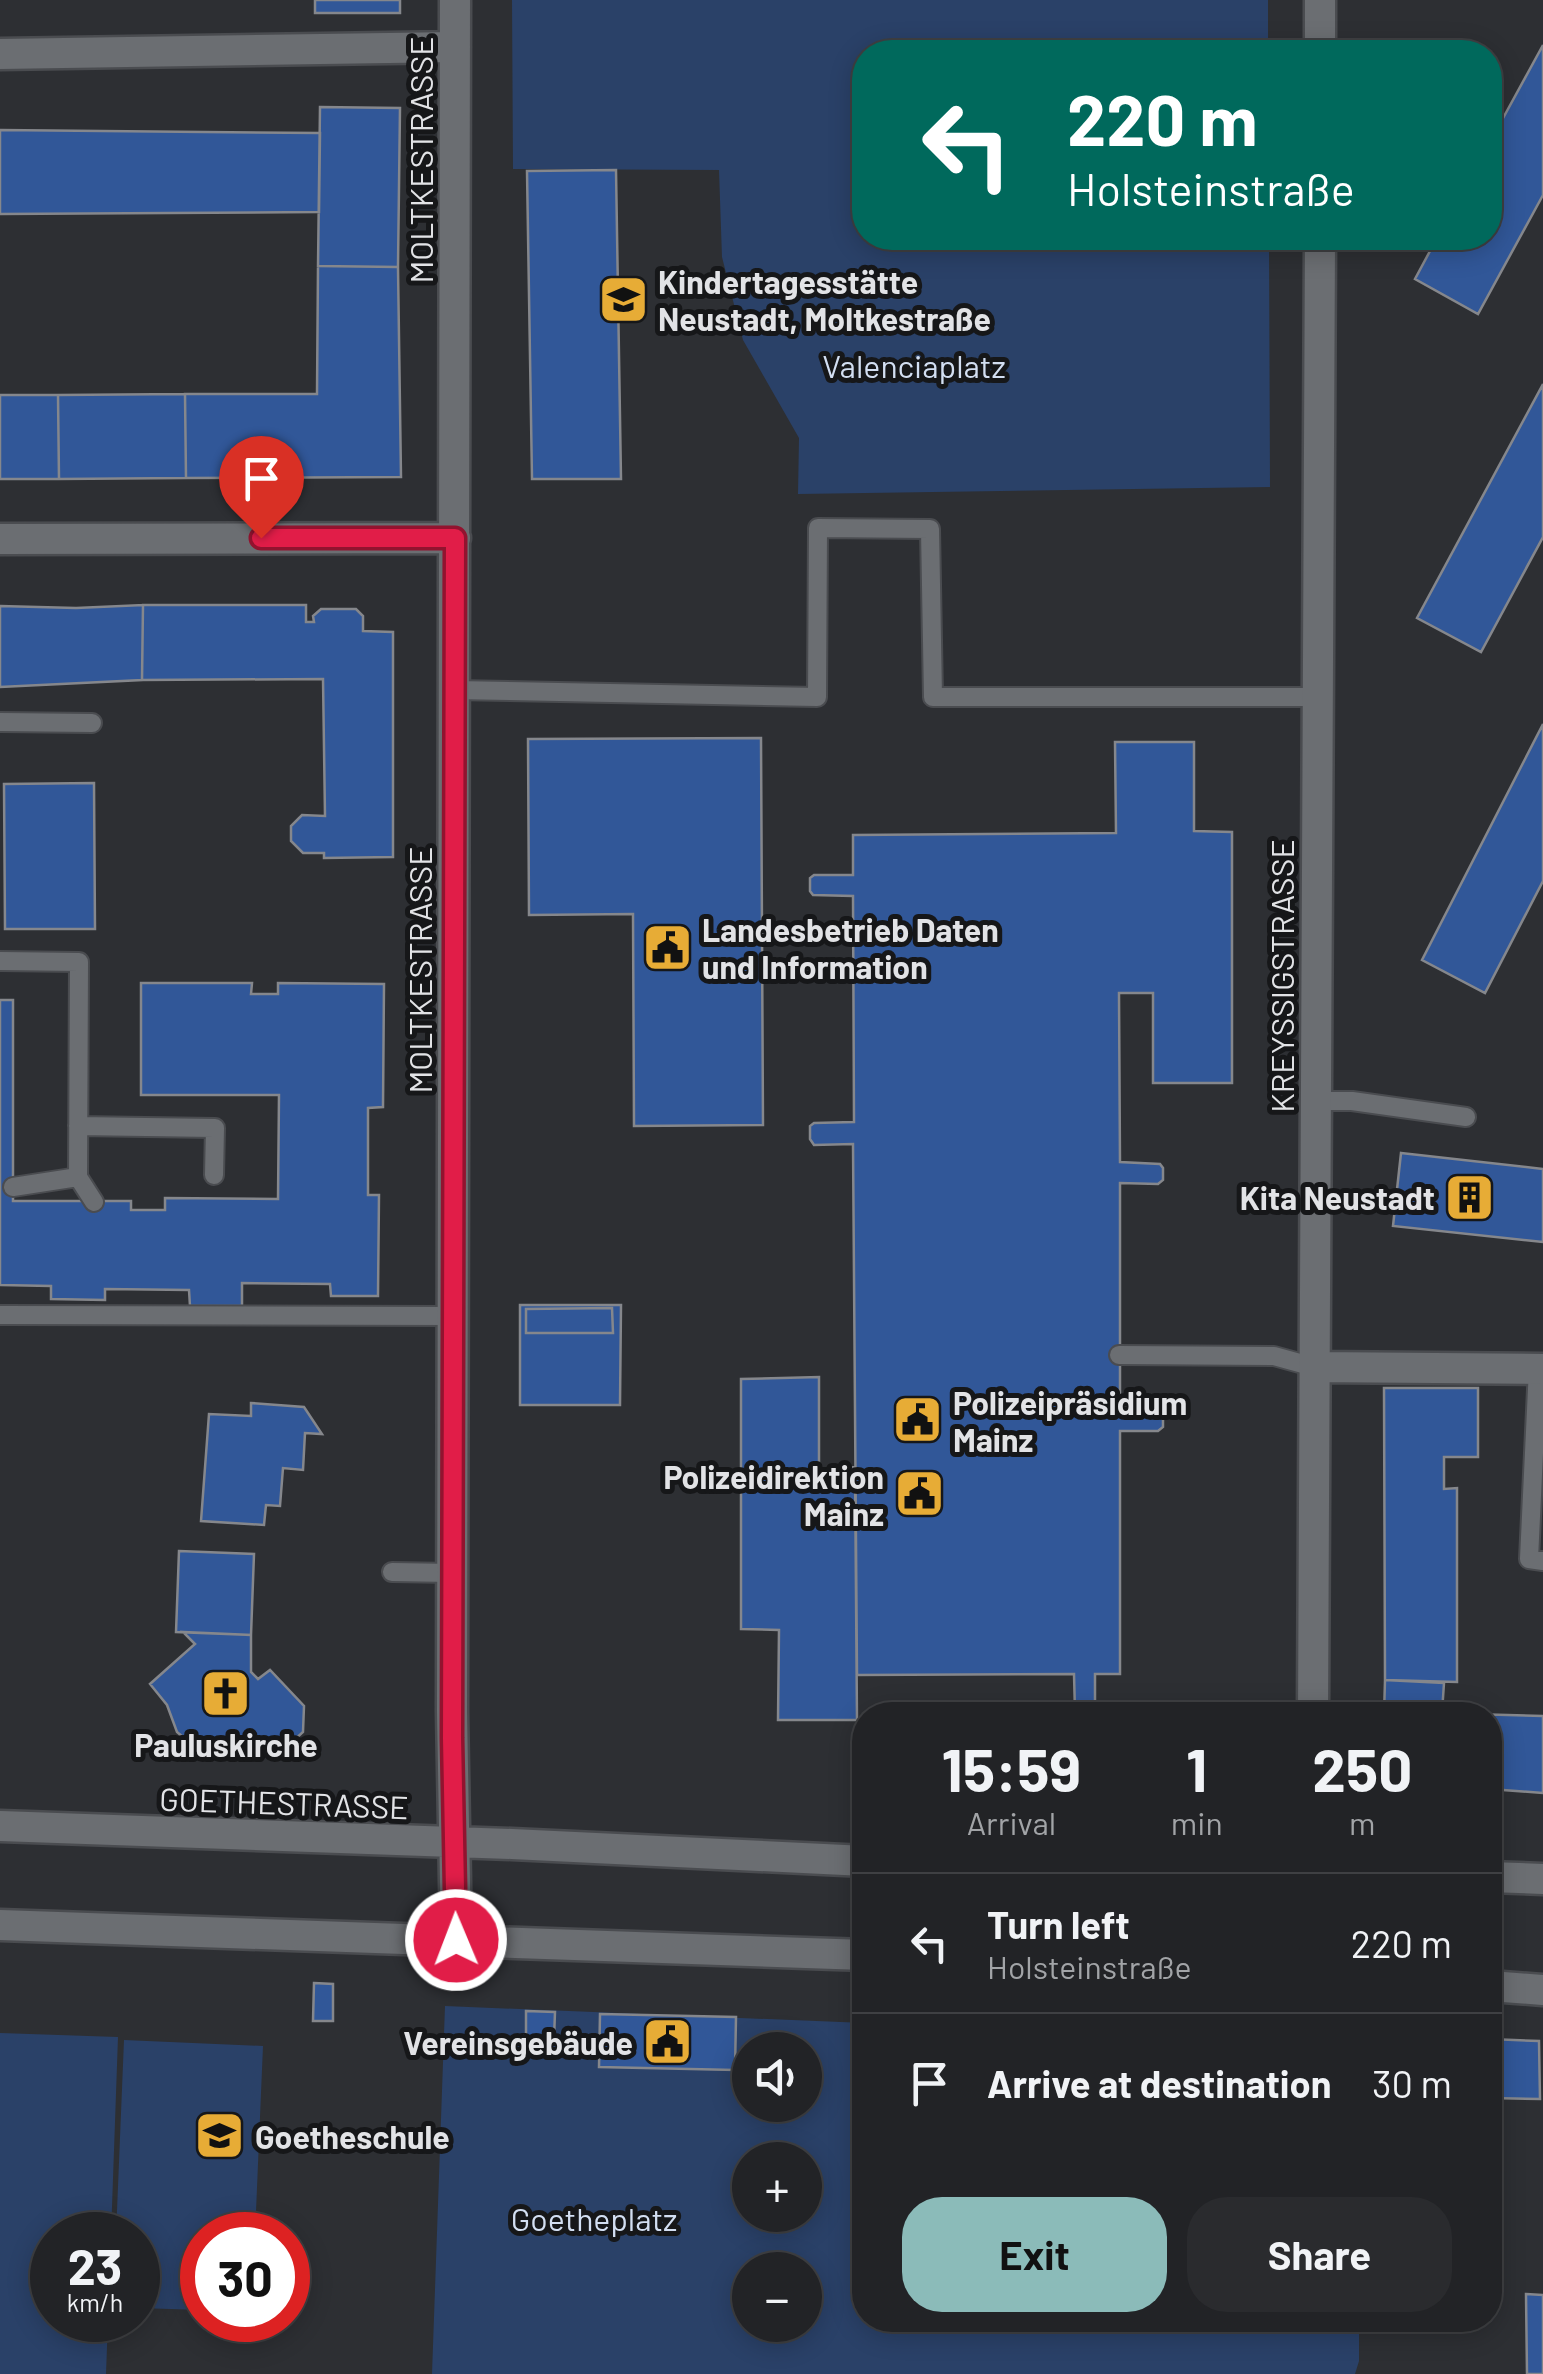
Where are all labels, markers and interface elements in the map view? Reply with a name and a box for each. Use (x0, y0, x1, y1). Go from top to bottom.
street label: MOLTKESTRASSE (401, 36, 439, 284)
text: 220 m (1067, 76, 1258, 160)
icon: left (902, 80, 1032, 210)
text: Holsteinstraße (1067, 161, 1355, 215)
place label: Kindertagesstätte Neustadt, Moltkestraße (658, 262, 991, 337)
school or university icon: Kindertagesstätte Neustadt, Moltkestraße (597, 273, 649, 325)
park label: Valenciaplatz (822, 346, 1006, 384)
pin (219, 436, 304, 539)
icon: arrive (234, 451, 289, 506)
street label: KREYSSIGSTRASSE (1262, 839, 1300, 1113)
street label: MOLTKESTRASSE (400, 846, 438, 1094)
place label: Landesbetrieb Daten und Information (702, 910, 999, 985)
public building icon: Landesbetrieb Daten und Information (641, 921, 693, 973)
building icon: Kita Neustadt (1444, 1171, 1496, 1223)
place label: Kita Neustadt (1240, 1178, 1435, 1216)
place label: Polizeipräsidium Mainz (953, 1383, 1187, 1458)
public building icon: Polizeipräsidium Mainz (892, 1394, 944, 1446)
place label: Polizeidirektion Mainz (663, 1457, 884, 1532)
public building icon: Polizeidirektion Mainz (893, 1468, 945, 1520)
church icon: Pauluskirche (200, 1668, 252, 1720)
place label: Pauluskirche (134, 1725, 318, 1763)
text: 15:59 (942, 1732, 1081, 1804)
text: 1 (1186, 1732, 1207, 1804)
text: 250 (1312, 1732, 1412, 1804)
street label: GOETHESTRASSE (159, 1779, 409, 1825)
text: Arrival (967, 1803, 1056, 1841)
text: min (1171, 1803, 1223, 1841)
text: m (1349, 1803, 1376, 1841)
position arrow (404, 1888, 508, 1992)
text: Turn left (987, 1901, 1130, 1947)
icon: left (902, 1916, 957, 1971)
text: 220 m (1351, 1920, 1452, 1966)
text: Holsteinstraße (987, 1947, 1192, 1985)
public building icon: Vereinsgebäude (642, 2016, 694, 2068)
place label: Vereinsgebäude (403, 2023, 633, 2061)
map controls (732, 2032, 822, 2342)
button: sound (732, 2032, 822, 2122)
icon: arrive (902, 2056, 957, 2111)
text: Arrive at destination (987, 2060, 1332, 2106)
text: 30 m (1372, 2060, 1452, 2106)
school or university icon: Goetheschule (194, 2110, 246, 2162)
place label: Goetheschule (255, 2117, 450, 2155)
button: + (732, 2142, 822, 2232)
button: Exit (902, 2197, 1167, 2312)
button: Share (1187, 2197, 1452, 2312)
park label: Goetheplatz (511, 2199, 677, 2237)
speed limit sign: 30 (180, 2212, 310, 2342)
text: 23 (68, 2235, 122, 2295)
button: − (732, 2252, 822, 2342)
text: km/h (67, 2287, 123, 2317)

